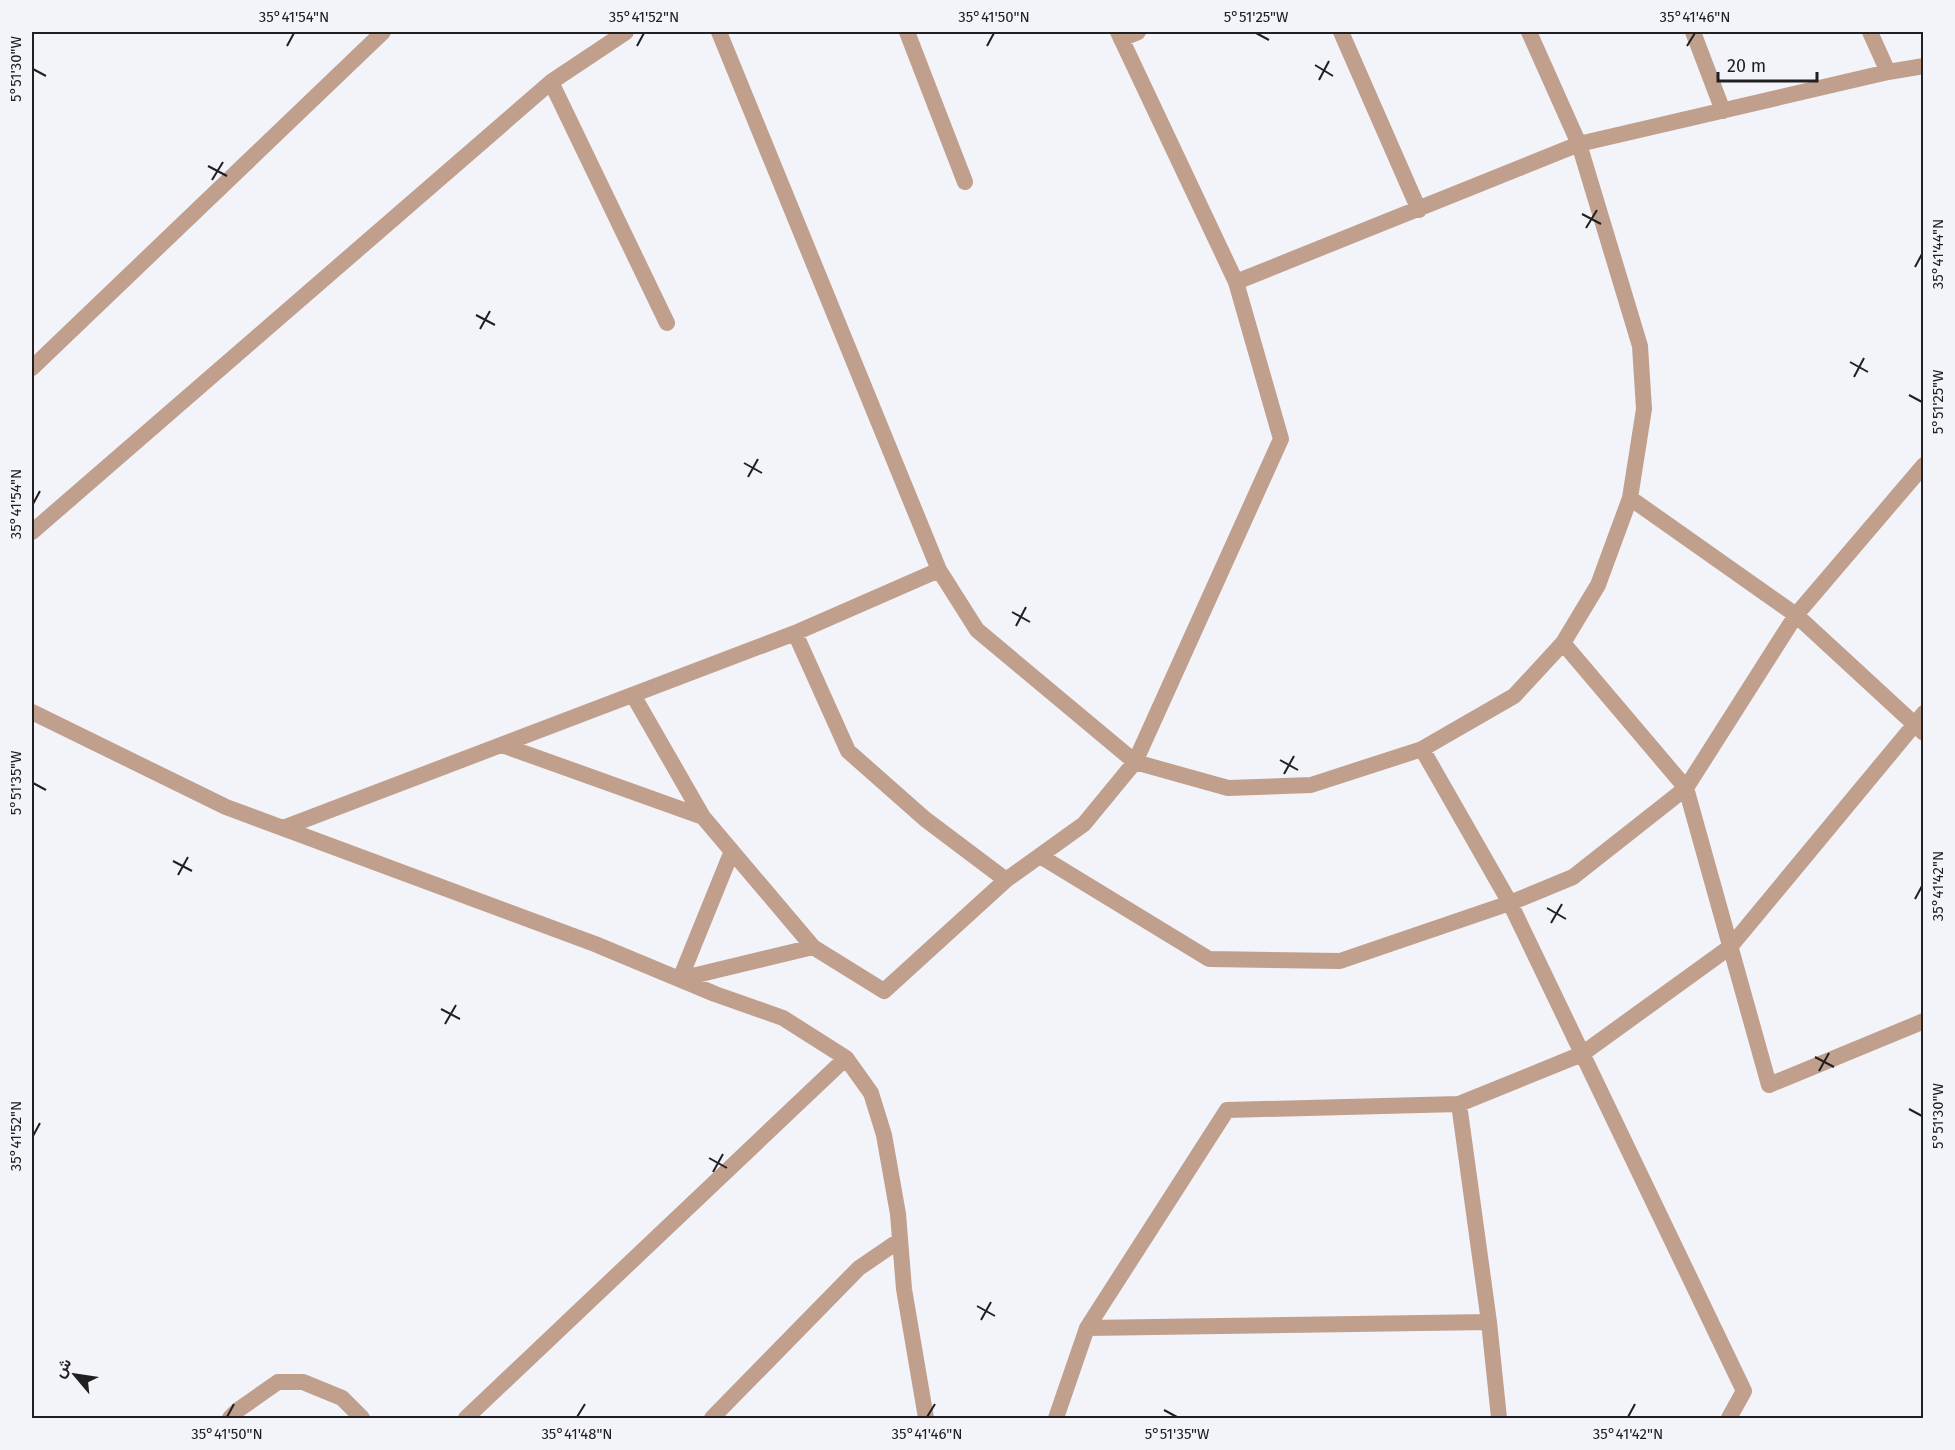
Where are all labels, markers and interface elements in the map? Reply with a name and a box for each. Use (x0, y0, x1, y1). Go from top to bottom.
text: 35°41'54"N (259, 8, 329, 26)
text: 35°41'52"N (609, 8, 679, 26)
text: 35°41'50"N (958, 8, 1030, 26)
text: 5°51'25"W (1224, 8, 1289, 26)
text: 35°41'46"N (1660, 8, 1730, 26)
text: 5°51'30"W (7, 35, 25, 102)
scale bar (1718, 45, 1817, 83)
text: 20 m (1727, 55, 1766, 77)
text: 35°41'44"N (1929, 219, 1947, 289)
text: 5°51'25"W (1929, 369, 1947, 434)
text: 35°41'54"N (7, 469, 25, 539)
text: 5°51'35"W (7, 750, 25, 815)
text: 35°41'42"N (1929, 851, 1947, 921)
text: 5°51'30"W (1929, 1082, 1947, 1149)
text: 35°41'52"N (7, 1101, 25, 1171)
north arrow (45, 1345, 105, 1405)
text: ش (49, 1355, 75, 1381)
text: 35°41'50"N (191, 1425, 263, 1443)
text: 35°41'48"N (541, 1425, 613, 1443)
text: 35°41'46"N (892, 1425, 962, 1443)
text: 5°51'35"W (1145, 1425, 1210, 1443)
text: 35°41'42"N (1593, 1425, 1663, 1443)

